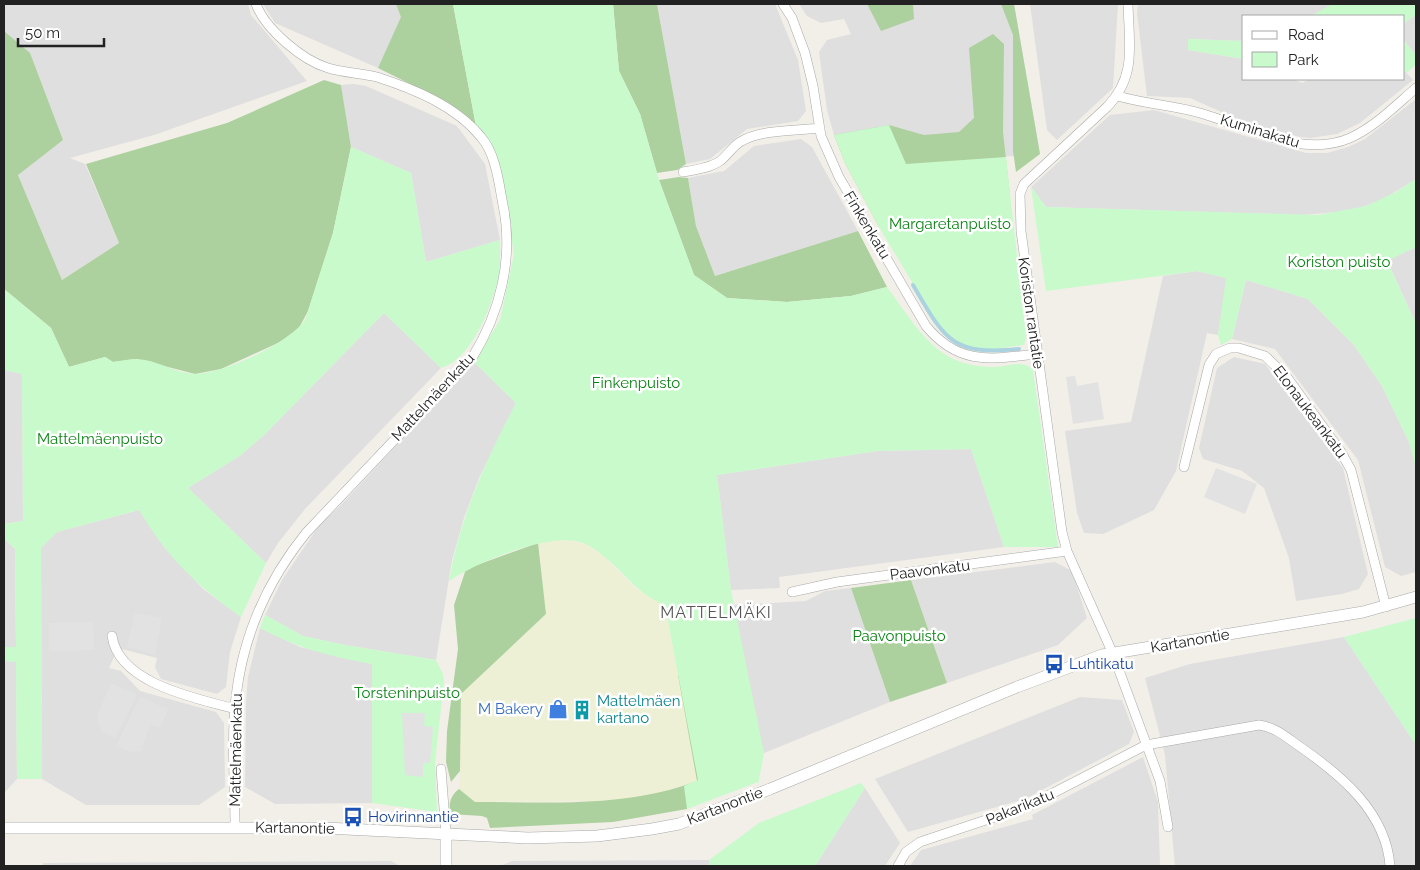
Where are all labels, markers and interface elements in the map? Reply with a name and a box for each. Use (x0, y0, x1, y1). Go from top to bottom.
scale bar (18, 15, 104, 47)
legend (1242, 15, 1405, 80)
text: 50 m (25, 24, 60, 42)
text: Road (1288, 26, 1324, 44)
text: Park (1288, 51, 1319, 69)
street label: Kuminakatu (1218, 110, 1302, 152)
street label: Finkenkatu (840, 188, 894, 262)
park label: Margaretanpuisto (889, 215, 1011, 233)
park label: Koriston puisto (1288, 253, 1390, 271)
street label: Koriston rantatie (1014, 256, 1048, 370)
street label: Mattelmäenkatu (388, 349, 478, 445)
street label: Elonaukeankatu (1269, 362, 1351, 462)
park label: Finkenpuisto (592, 374, 680, 392)
park label: Mattelmäenpuisto (37, 430, 163, 448)
street label: Paavonkatu (889, 556, 971, 584)
district label: MATTELMÄKI (660, 602, 772, 622)
street label: Kartanontie (1149, 625, 1231, 657)
park label: Paavonpuisto (852, 627, 946, 645)
bus stop icon: Luhtikatu (1043, 653, 1065, 675)
place label: Luhtikatu (1069, 655, 1134, 673)
park label: Torsteninpuisto (354, 684, 460, 702)
place label: Mattelmäen kartano (597, 692, 681, 727)
street label: Mattelmäenkatu (226, 693, 246, 807)
shop icon: M Bakery (547, 698, 569, 720)
building icon: Mattelmäen kartano (571, 699, 593, 721)
place label: M Bakery (478, 700, 543, 718)
street label: Kartanontie (685, 783, 766, 829)
street label: Pakarikatu (983, 785, 1057, 829)
bus stop icon: Hovirinnantie (342, 806, 364, 828)
place label: Hovirinnantie (368, 808, 459, 826)
street label: Kartanontie (255, 818, 335, 838)

